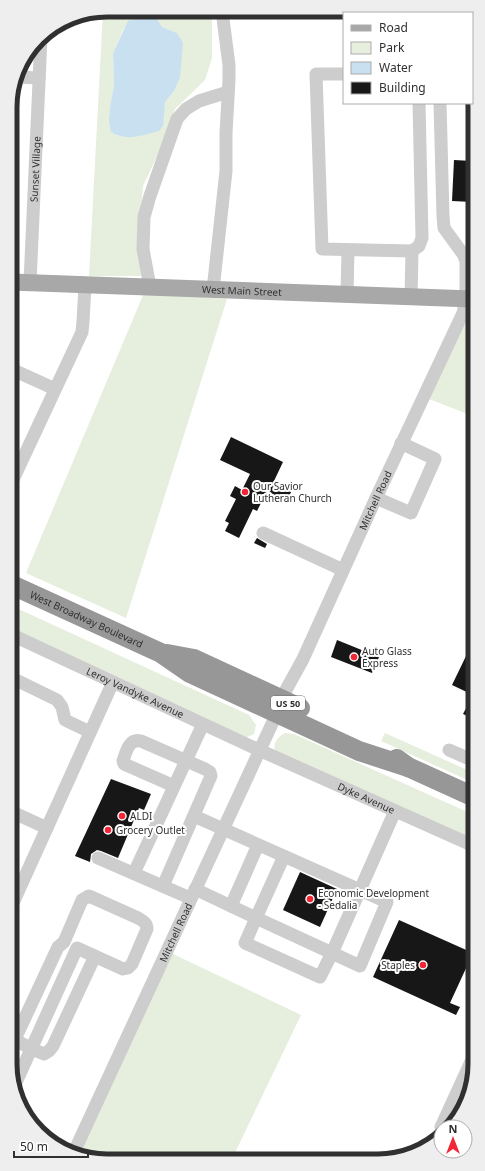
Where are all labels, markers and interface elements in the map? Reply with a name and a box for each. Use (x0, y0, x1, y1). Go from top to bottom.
legend (343, 12, 473, 104)
text: Road (379, 19, 408, 36)
text: Park (379, 39, 405, 56)
text: Water (379, 59, 413, 76)
text: Building (379, 79, 426, 96)
street label: Sunset Village (27, 136, 44, 202)
street label: West Main Street (202, 282, 282, 299)
street label: Mitchell Road (355, 468, 395, 532)
place label: Our Savior Lutheran Church (253, 479, 332, 505)
marker: Our Savior Lutheran Church (240, 487, 250, 497)
street label: West Broadway Boulevard (28, 587, 145, 651)
place label: Auto Glass Express (362, 644, 412, 670)
marker: Auto Glass Express (349, 652, 359, 662)
street label: Leroy Vandyke Avenue (84, 664, 187, 721)
road number: US 50 (271, 696, 305, 710)
street label: Dyke Avenue (336, 779, 397, 817)
place label: ALDI (130, 809, 152, 823)
marker: ALDI (117, 811, 127, 821)
place label: Grocery Outlet (116, 823, 185, 837)
marker: Grocery Outlet (103, 825, 113, 835)
place label: Economic Development - Sedalia (318, 886, 429, 912)
marker: Economic Development - Sedalia (305, 894, 315, 904)
street label: Mitchell Road (156, 900, 195, 964)
place label: Staples (381, 958, 415, 972)
marker: Staples (418, 960, 428, 970)
north arrow (433, 1119, 473, 1159)
text: N (449, 1121, 457, 1136)
scale bar (14, 1133, 88, 1159)
text: 50 m (20, 1138, 48, 1155)

